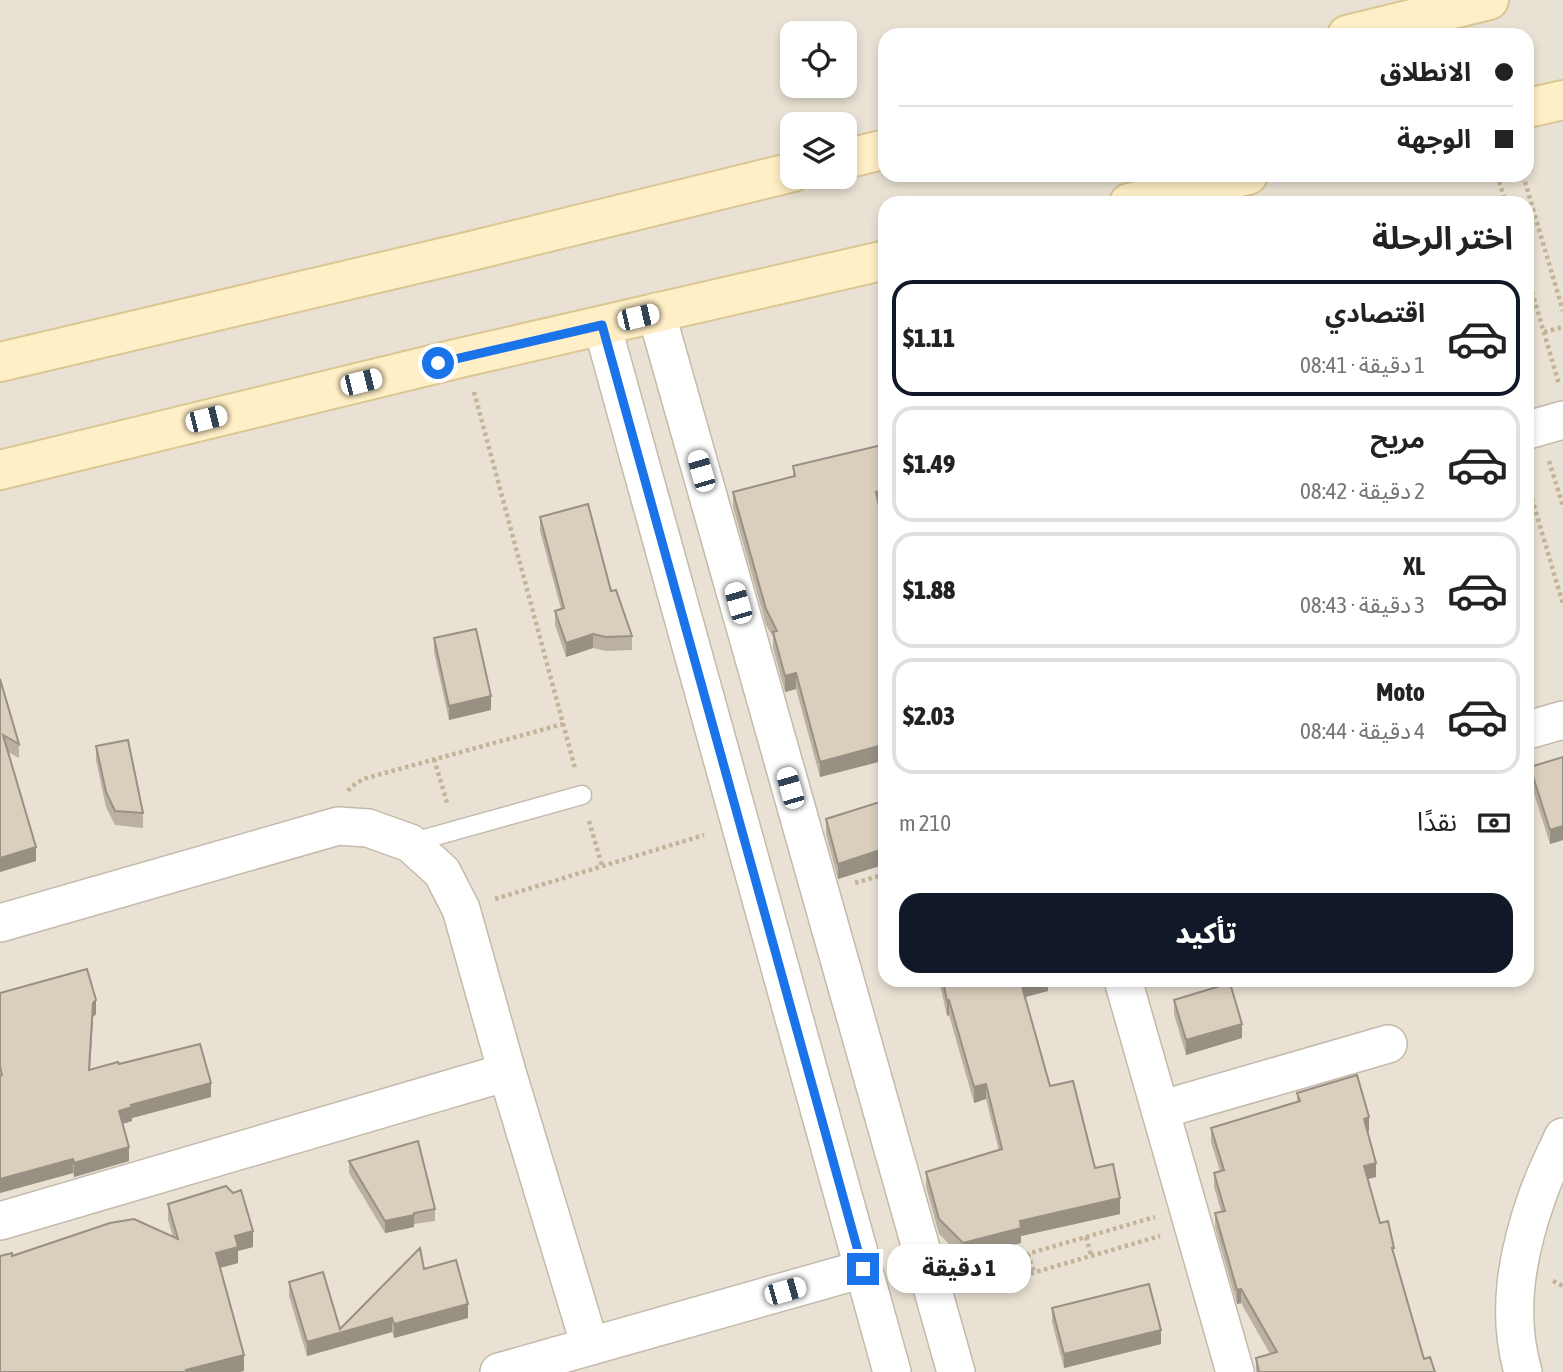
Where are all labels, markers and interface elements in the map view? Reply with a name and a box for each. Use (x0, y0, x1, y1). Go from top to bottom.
map controls (780, 21, 857, 189)
button: locate (780, 21, 857, 98)
text: الانطلاق (1380, 57, 1471, 87)
button: layers (780, 112, 857, 189)
text: الوجهة (1397, 124, 1471, 154)
text: اختر الرحلة (1372, 219, 1513, 256)
text: اقتصادي (1325, 298, 1425, 328)
car (616, 302, 661, 332)
icon: car (1446, 307, 1509, 370)
text: $1.11 (903, 323, 955, 353)
route start (422, 347, 454, 379)
text: 1 دقيقة · 08:41 (1300, 352, 1425, 378)
car (339, 367, 384, 397)
car (184, 404, 229, 434)
text: مريح (1370, 424, 1425, 454)
icon: car (1446, 433, 1509, 496)
car (686, 448, 717, 494)
text: $1.49 (903, 449, 955, 479)
text: 2 دقيقة · 08:42 (1300, 478, 1425, 504)
text: XL (1403, 551, 1425, 581)
icon: car (1446, 559, 1509, 622)
text: $1.88 (903, 575, 955, 605)
car (723, 580, 754, 626)
text: 3 دقيقة · 08:43 (1300, 592, 1425, 618)
text: Moto (1376, 677, 1425, 707)
icon: car (1446, 685, 1509, 748)
text: $2.03 (903, 701, 955, 731)
text: 4 دقيقة · 08:44 (1300, 718, 1425, 744)
car (775, 765, 806, 811)
icon: cash (1475, 804, 1513, 842)
text: نقدًا (1417, 807, 1457, 837)
text: 210 m (899, 810, 951, 836)
button: تأكيد (899, 893, 1513, 973)
callout: 1 دقيقة (888, 1244, 1031, 1294)
route end (847, 1253, 879, 1285)
text: 1 دقيقة (922, 1255, 996, 1281)
car (762, 1275, 809, 1307)

